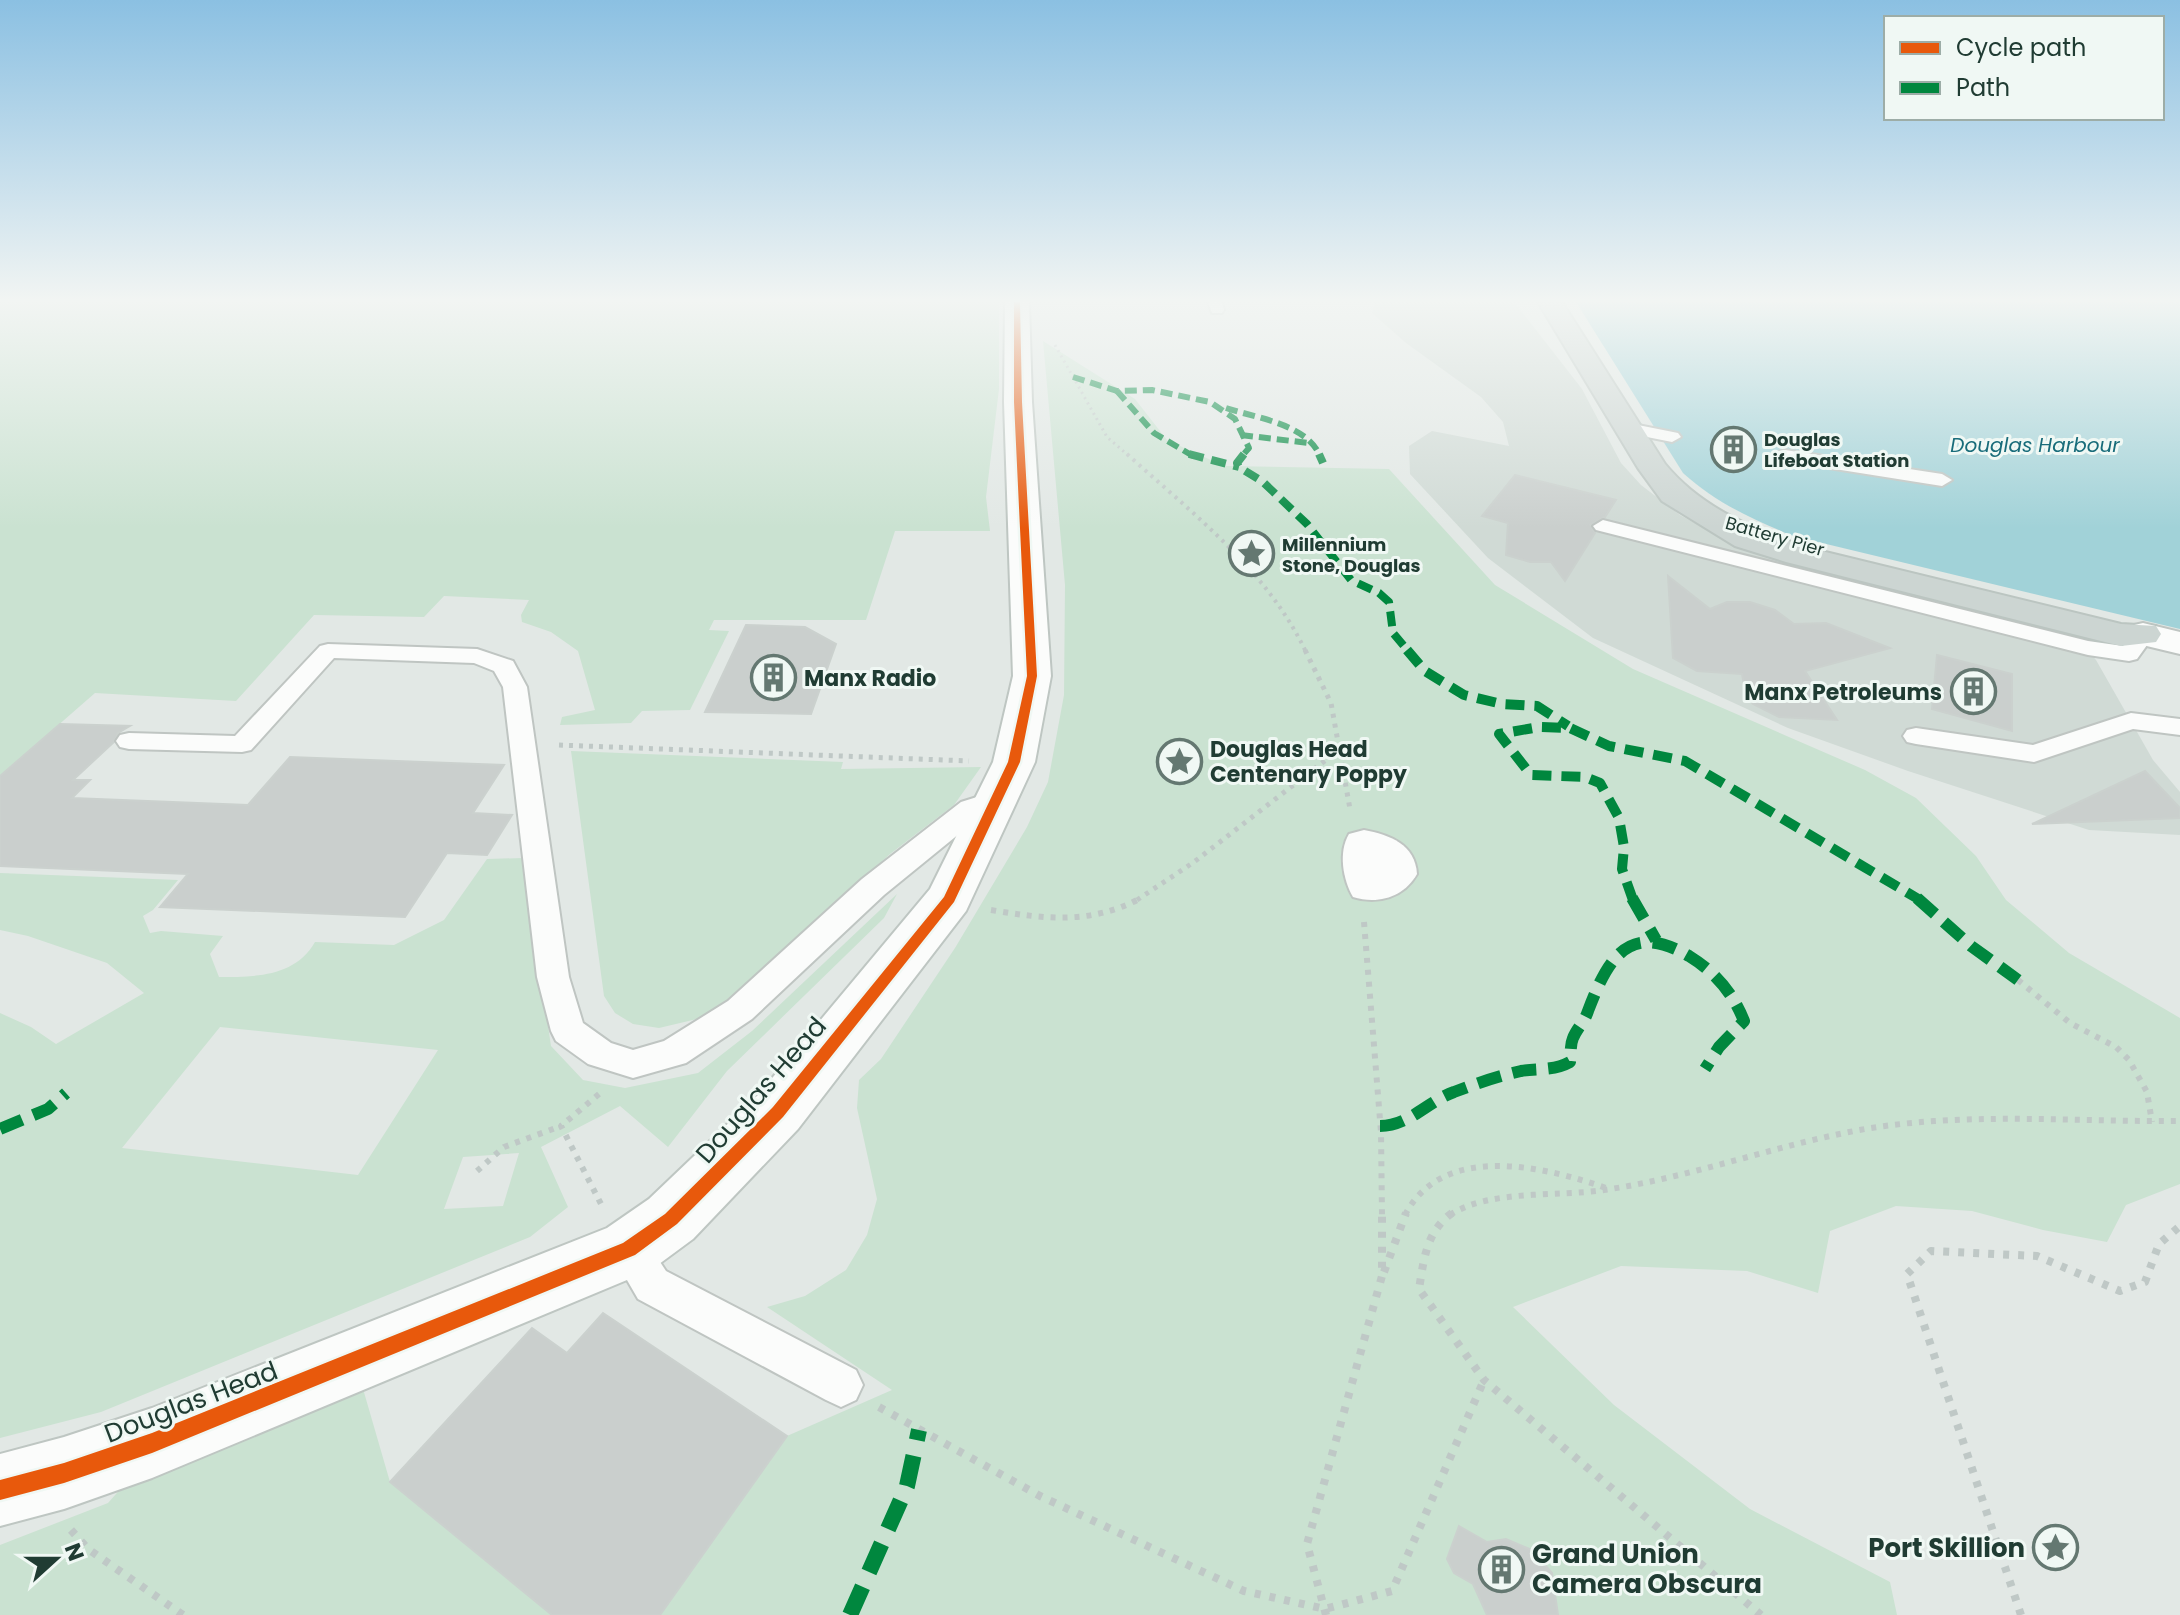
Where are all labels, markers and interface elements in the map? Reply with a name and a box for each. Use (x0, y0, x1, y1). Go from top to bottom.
legend (1884, 16, 2164, 120)
text: Cycle path (1956, 31, 2086, 64)
text: Path (1956, 71, 2010, 104)
building icon: Douglas Lifeboat Station (1709, 425, 1757, 473)
place label: Douglas Lifeboat Station (1764, 427, 1909, 473)
water label: Douglas Harbour (1950, 431, 2120, 459)
street label: Battery Pier (1723, 510, 1828, 562)
place icon: Millennium Stone, Douglas (1227, 530, 1275, 578)
place label: Millennium Stone, Douglas (1282, 532, 1421, 578)
building icon: Manx Radio (749, 654, 797, 702)
place label: Manx Radio (804, 663, 936, 694)
building icon: Manx Petroleums (1949, 668, 1997, 716)
place label: Manx Petroleums (1744, 677, 1942, 708)
place label: Douglas Head Centenary Poppy (1210, 734, 1407, 790)
place icon: Douglas Head Centenary Poppy (1155, 738, 1203, 786)
street label: Douglas Head (687, 1009, 835, 1171)
street label: Douglas Head (99, 1352, 283, 1452)
north arrow (16, 1519, 96, 1599)
place icon: Port Skillion (2032, 1524, 2080, 1572)
place label: Port Skillion (1868, 1530, 2025, 1566)
place label: Grand Union Camera Obscura (1532, 1536, 1762, 1602)
text: N (57, 1539, 92, 1565)
building icon: Grand Union Camera Obscura (1477, 1545, 1525, 1593)

